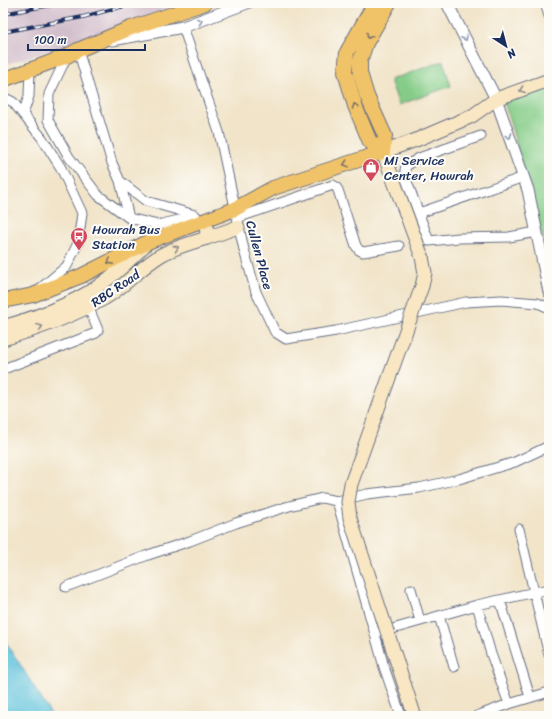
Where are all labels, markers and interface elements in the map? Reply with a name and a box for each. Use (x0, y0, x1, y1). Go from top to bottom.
one-way arrow (197, 17, 204, 25)
scale bar (28, 26, 145, 52)
north arrow (486, 26, 526, 66)
text: 100 m (34, 29, 67, 51)
one-way arrow (367, 32, 374, 40)
one-way arrow (460, 34, 468, 41)
text: N (503, 43, 521, 64)
one-way arrow (519, 85, 526, 93)
one-way arrow (351, 102, 360, 109)
one-way arrow (504, 133, 513, 140)
place label: Mi Service Center, Howrah (384, 149, 474, 187)
shop icon: Mi Service Center, Howrah (361, 157, 381, 182)
one-way arrow (343, 160, 350, 168)
place label: Howrah Bus Station (92, 218, 161, 256)
street label: Cullen Place (239, 218, 280, 293)
bus stop icon: Howrah Bus Station (69, 226, 89, 251)
one-way arrow (172, 245, 179, 253)
one-way arrow (107, 257, 114, 265)
street label: RBC Road (86, 263, 146, 313)
one-way arrow (37, 324, 44, 332)

